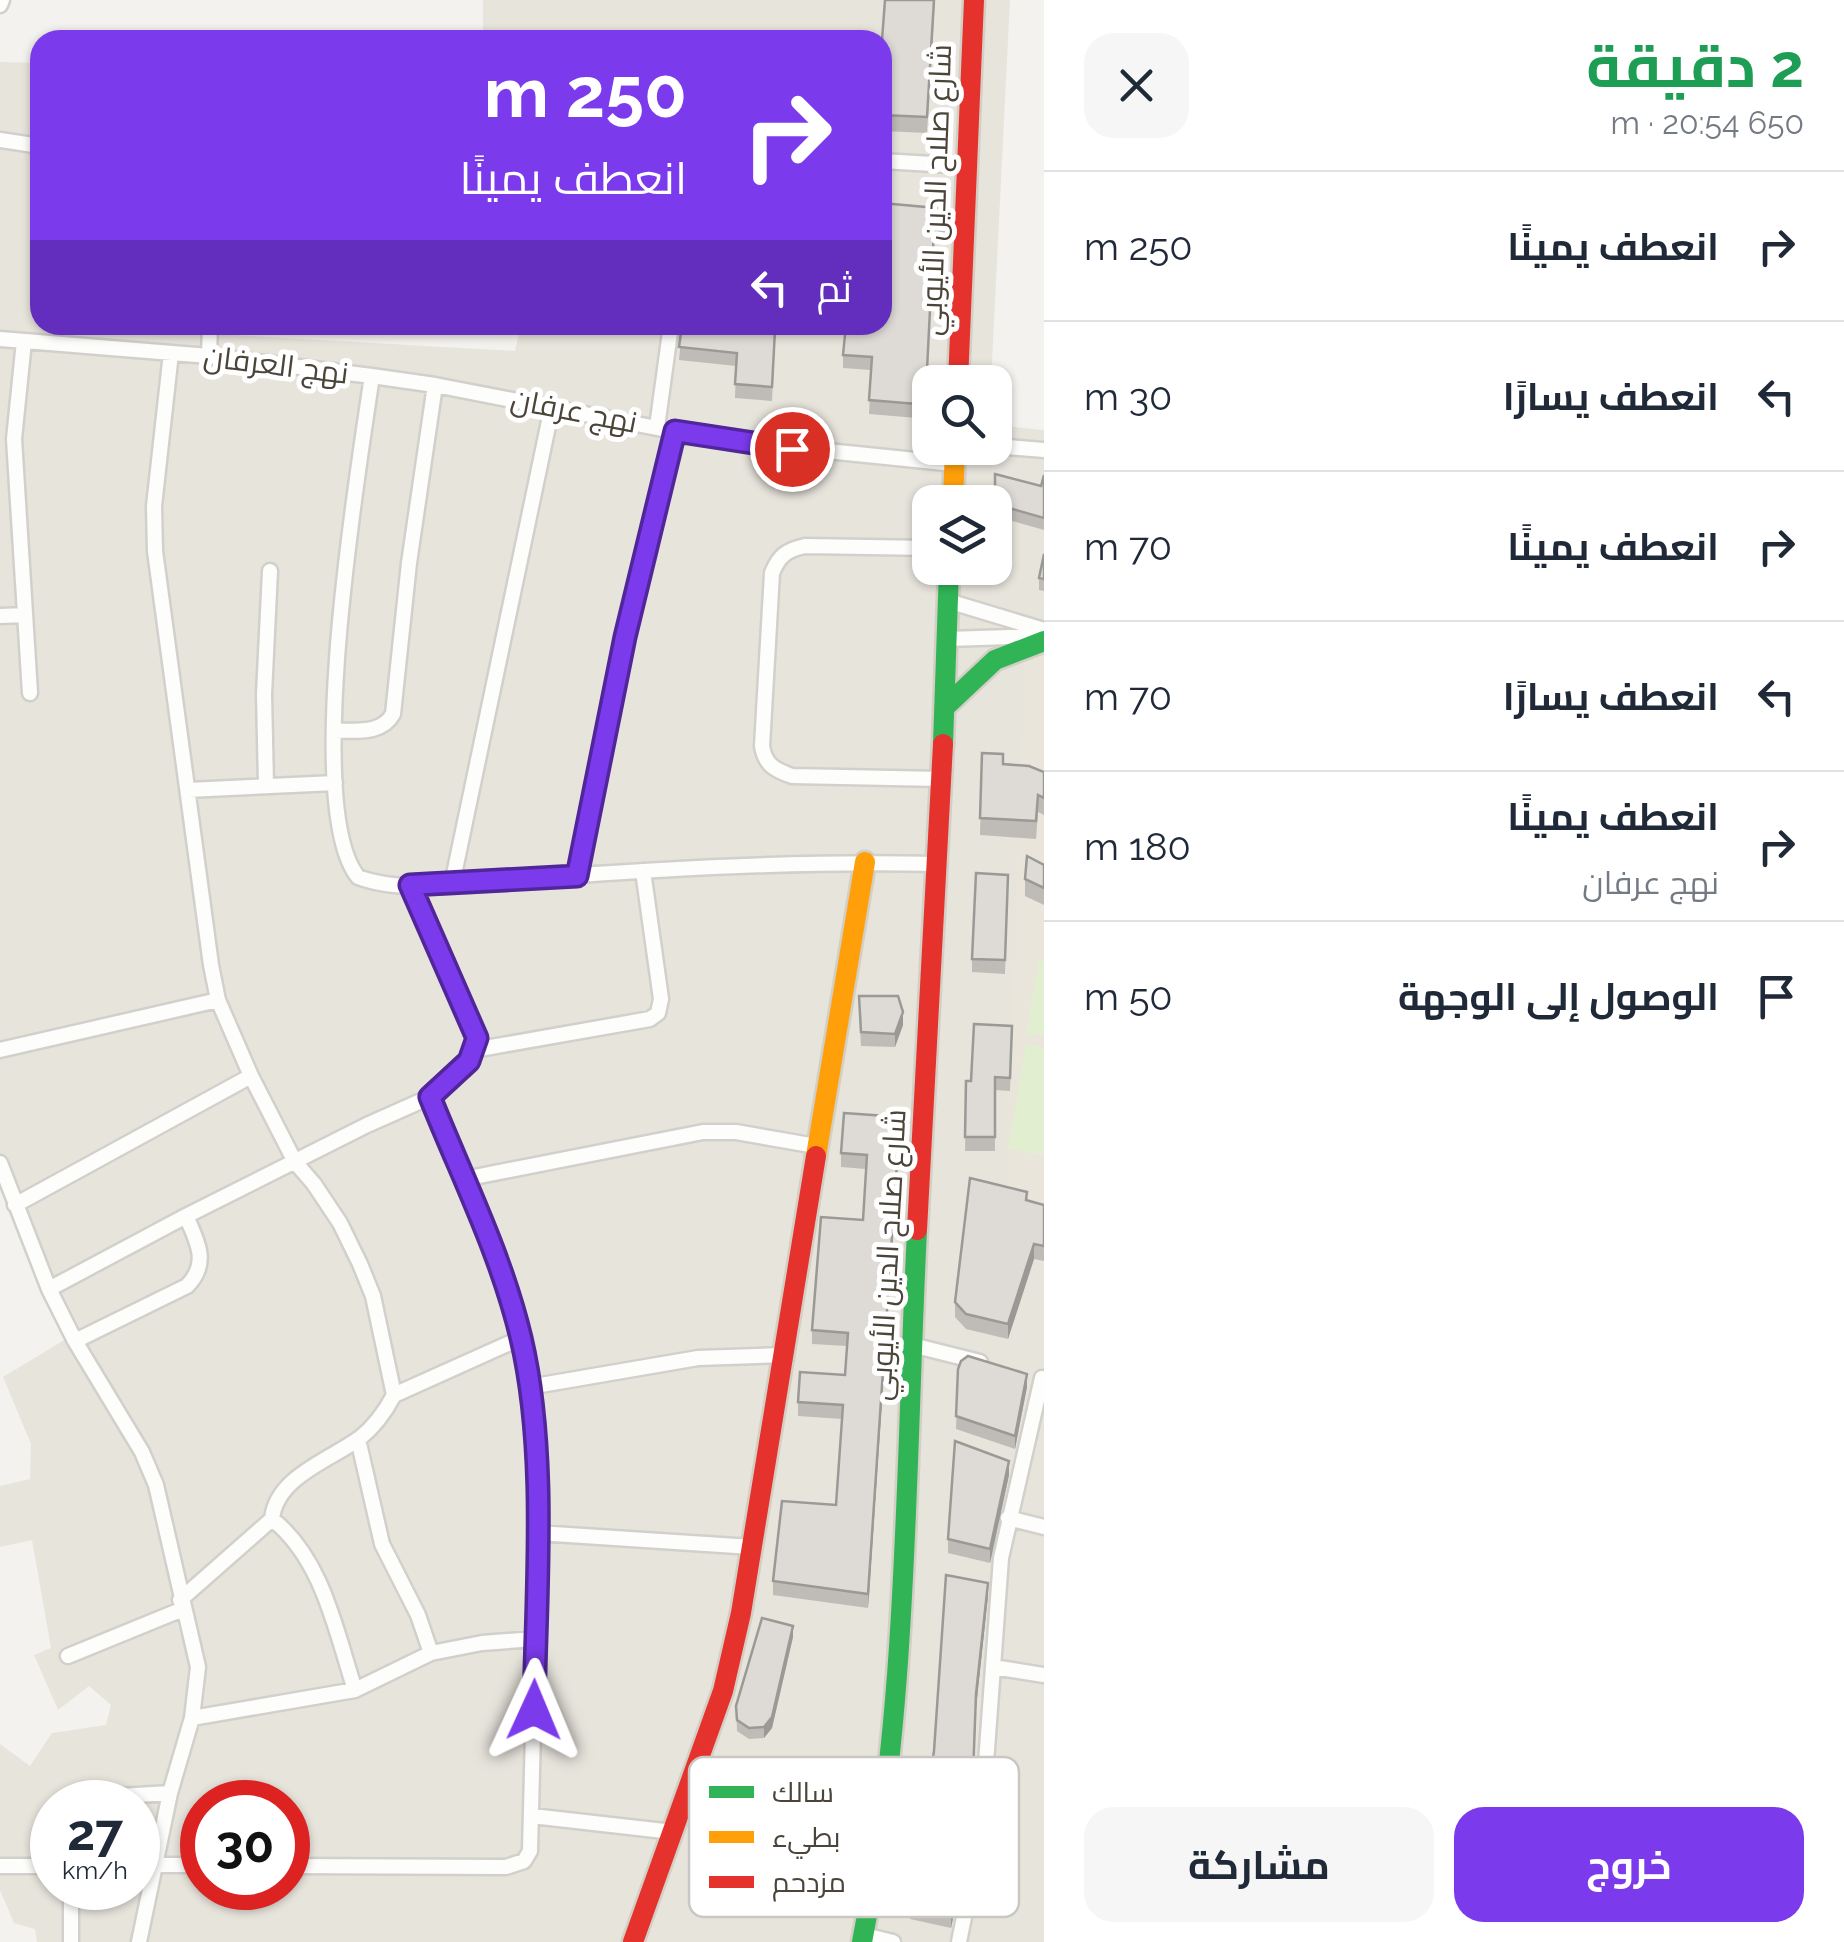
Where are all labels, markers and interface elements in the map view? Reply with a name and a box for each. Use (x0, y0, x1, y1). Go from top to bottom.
text: 2 دقيقة (1586, 31, 1804, 101)
button: close (1084, 33, 1189, 138)
street label: شارع صلاح الدين الأيوبي (913, 44, 964, 337)
text: 250 m (484, 51, 687, 133)
icon: right (722, 70, 852, 200)
text: 650 m · 20:54 (1611, 104, 1804, 141)
text: انعطف يمينًا (459, 152, 687, 205)
icon: right (1749, 219, 1804, 274)
text: 250 m (1084, 224, 1192, 269)
text: انعطف يمينًا (1507, 224, 1719, 269)
icon: left (742, 260, 797, 315)
text: ثم (817, 266, 852, 311)
street label: نهج العرفان (201, 338, 351, 394)
map controls (912, 365, 1012, 585)
button: search (912, 365, 1012, 465)
icon: left (1749, 369, 1804, 424)
text: 30 m (1084, 374, 1172, 419)
text: انعطف يسارًا (1503, 374, 1719, 419)
street label: نهج عرفان (507, 381, 640, 443)
pin (750, 407, 835, 492)
icon: arrive (765, 422, 820, 477)
button: layers (912, 485, 1012, 585)
icon: right (1749, 519, 1804, 574)
text: 70 m (1084, 524, 1172, 569)
text: انعطف يمينًا (1507, 524, 1719, 569)
icon: left (1749, 669, 1804, 724)
text: 70 m (1084, 674, 1172, 719)
text: انعطف يسارًا (1503, 674, 1719, 719)
text: انعطف يمينًا (1507, 794, 1719, 839)
icon: right (1749, 819, 1804, 874)
text: 180 m (1084, 824, 1191, 869)
text: نهج عرفان (1582, 864, 1719, 901)
icon: arrive (1749, 969, 1804, 1024)
text: 50 m (1084, 974, 1173, 1019)
text: الوصول إلى الوجهة (1398, 974, 1719, 1019)
street label: شارع صلاح الدين الأيوبي (862, 1108, 919, 1402)
position arrow (482, 1658, 586, 1762)
legend (689, 1757, 1019, 1917)
text: سالك (772, 1776, 834, 1809)
speed limit sign: 30 (180, 1780, 310, 1910)
text: 27 (67, 1803, 123, 1862)
button: مشاركة (1084, 1807, 1434, 1922)
button: خروج (1454, 1807, 1804, 1922)
text: بطيء (772, 1821, 840, 1859)
text: km/h (62, 1855, 128, 1885)
text: مزدحم (772, 1866, 846, 1902)

